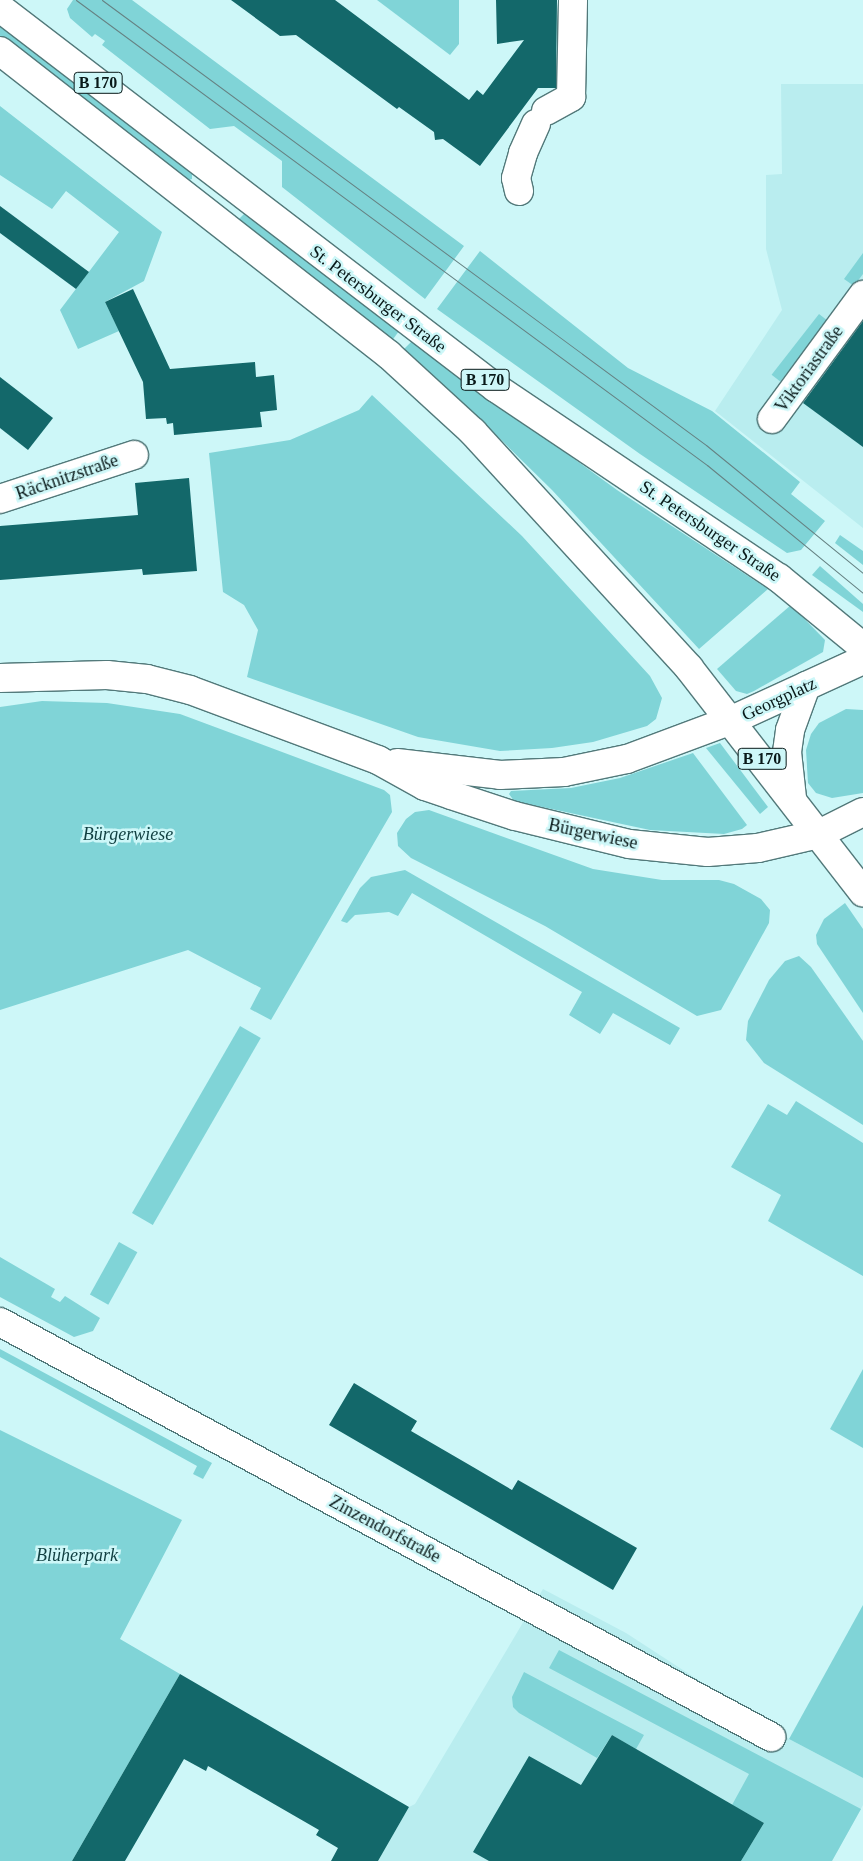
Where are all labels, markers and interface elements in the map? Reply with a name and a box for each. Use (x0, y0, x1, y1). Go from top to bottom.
road number: B 170 (73, 70, 123, 96)
street label: St. Petersburger Straße (306, 241, 450, 357)
street label: Viktoriastraße (770, 321, 848, 417)
road number: B 170 (460, 366, 510, 394)
street label: Räcknitzstraße (13, 449, 121, 505)
street label: St. Petersburger Straße (636, 476, 784, 586)
street label: Georgplatz (738, 672, 820, 726)
road number: B 170 (737, 746, 787, 772)
street label: Bürgerwiese (546, 814, 640, 854)
park label: Bürgerwiese (83, 823, 173, 845)
street label: Zinzendorfstraße (326, 1491, 444, 1567)
park label: Blüherpark (36, 1544, 118, 1566)

